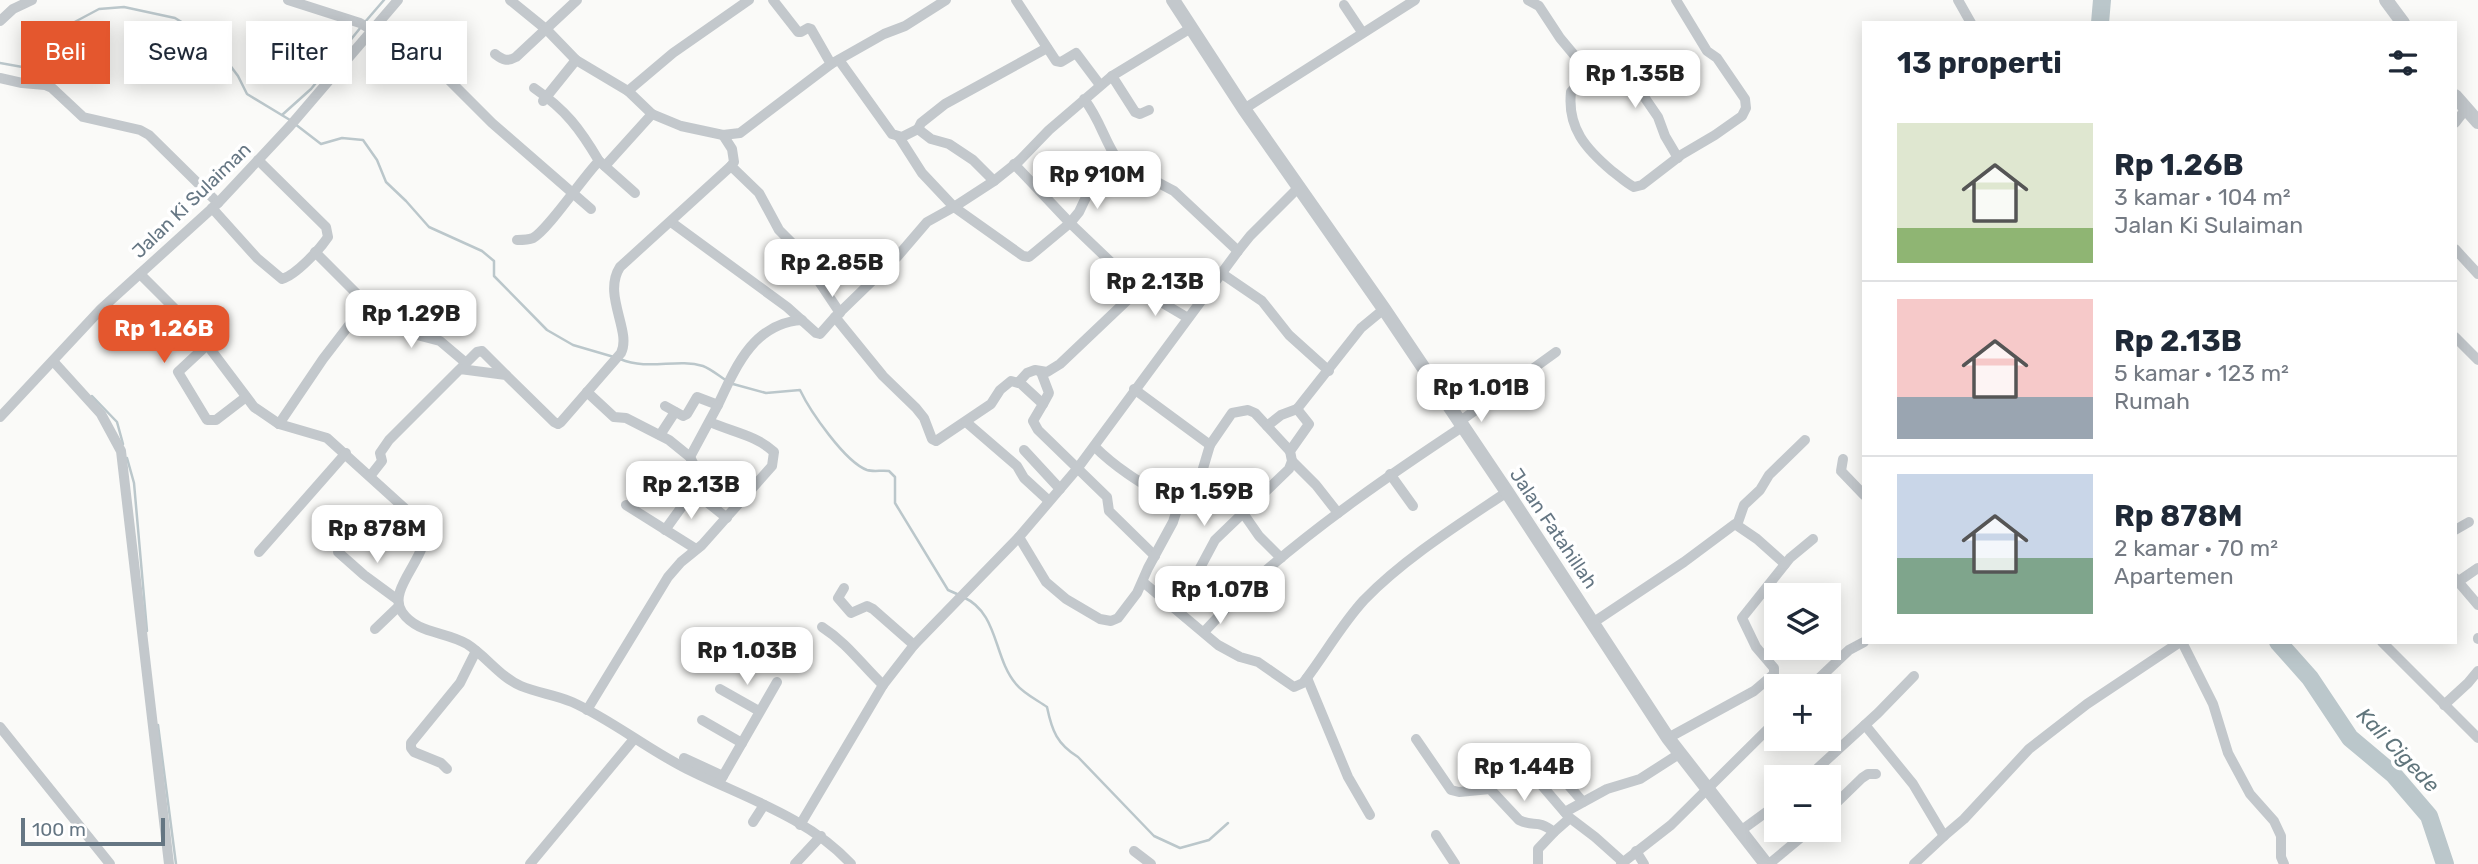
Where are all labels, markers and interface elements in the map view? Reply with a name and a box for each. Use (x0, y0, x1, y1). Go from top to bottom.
chip: Beli (21, 21, 110, 84)
chip: Sewa (124, 21, 232, 84)
chip: Filter (246, 21, 352, 84)
chip: Baru (366, 21, 467, 84)
icon: filters (2384, 44, 2422, 82)
text: 13 properti (1897, 45, 2062, 81)
pin: Rp 1.35B (1563, 50, 1707, 110)
text: Rp 1.35B (1585, 59, 1685, 87)
street label: Jalan Ki Sulaiman (127, 138, 256, 263)
text: Rp 1.26B (2114, 147, 2244, 183)
icon: home (1953, 151, 2037, 235)
pin: Rp 910M (1032, 152, 1162, 211)
text: Rp 910M (1049, 160, 1145, 188)
text: 3 kamar · 104 m² (2114, 183, 2291, 211)
text: Jalan Ki Sulaiman (2114, 211, 2303, 239)
pin: Rp 2.85B (760, 240, 904, 299)
text: Rp 2.85B (780, 248, 884, 276)
pin: Rp 2.13B (1083, 258, 1227, 318)
text: Rp 2.13B (1106, 267, 1204, 295)
pin: Rp 1.29B (339, 290, 483, 350)
text: Rp 1.29B (361, 299, 461, 327)
pin: Rp 1.26B (92, 306, 236, 365)
text: Rp 1.26B (114, 314, 214, 342)
text: Rp 2.13B (2114, 323, 2242, 359)
icon: home (1953, 327, 2037, 411)
text: 5 kamar · 123 m² (2114, 359, 2289, 387)
pin: Rp 1.01B (1409, 364, 1553, 424)
text: Rp 1.01B (1433, 373, 1529, 401)
text: Rumah (2114, 387, 2190, 415)
pin: Rp 2.13B (619, 462, 763, 521)
street label: Jalan Fatahillah (1505, 464, 1602, 593)
pin: Rp 1.59B (1132, 468, 1276, 528)
text: Rp 2.13B (642, 470, 740, 498)
text: Rp 1.59B (1154, 477, 1254, 505)
text: Rp 878M (2114, 498, 2243, 534)
icon: home (1953, 502, 2037, 586)
pin: Rp 878M (312, 505, 442, 565)
text: Rp 878M (328, 514, 426, 542)
text: 2 kamar · 70 m² (2114, 534, 2278, 562)
text: Apartemen (2114, 562, 2234, 590)
pin: Rp 1.07B (1148, 566, 1292, 626)
text: Rp 1.07B (1171, 575, 1269, 603)
map controls (1764, 583, 1841, 842)
button: layers (1764, 583, 1841, 660)
pin: Rp 1.03B (675, 628, 819, 687)
text: Rp 1.03B (697, 636, 797, 664)
button: + (1764, 674, 1841, 751)
water label: Kali Cigede (2352, 702, 2445, 797)
pin: Rp 1.44B (1452, 744, 1596, 803)
text: Rp 1.44B (1474, 752, 1574, 780)
button: − (1764, 765, 1841, 842)
scale bar (21, 815, 164, 847)
text: 100 m (32, 818, 86, 841)

